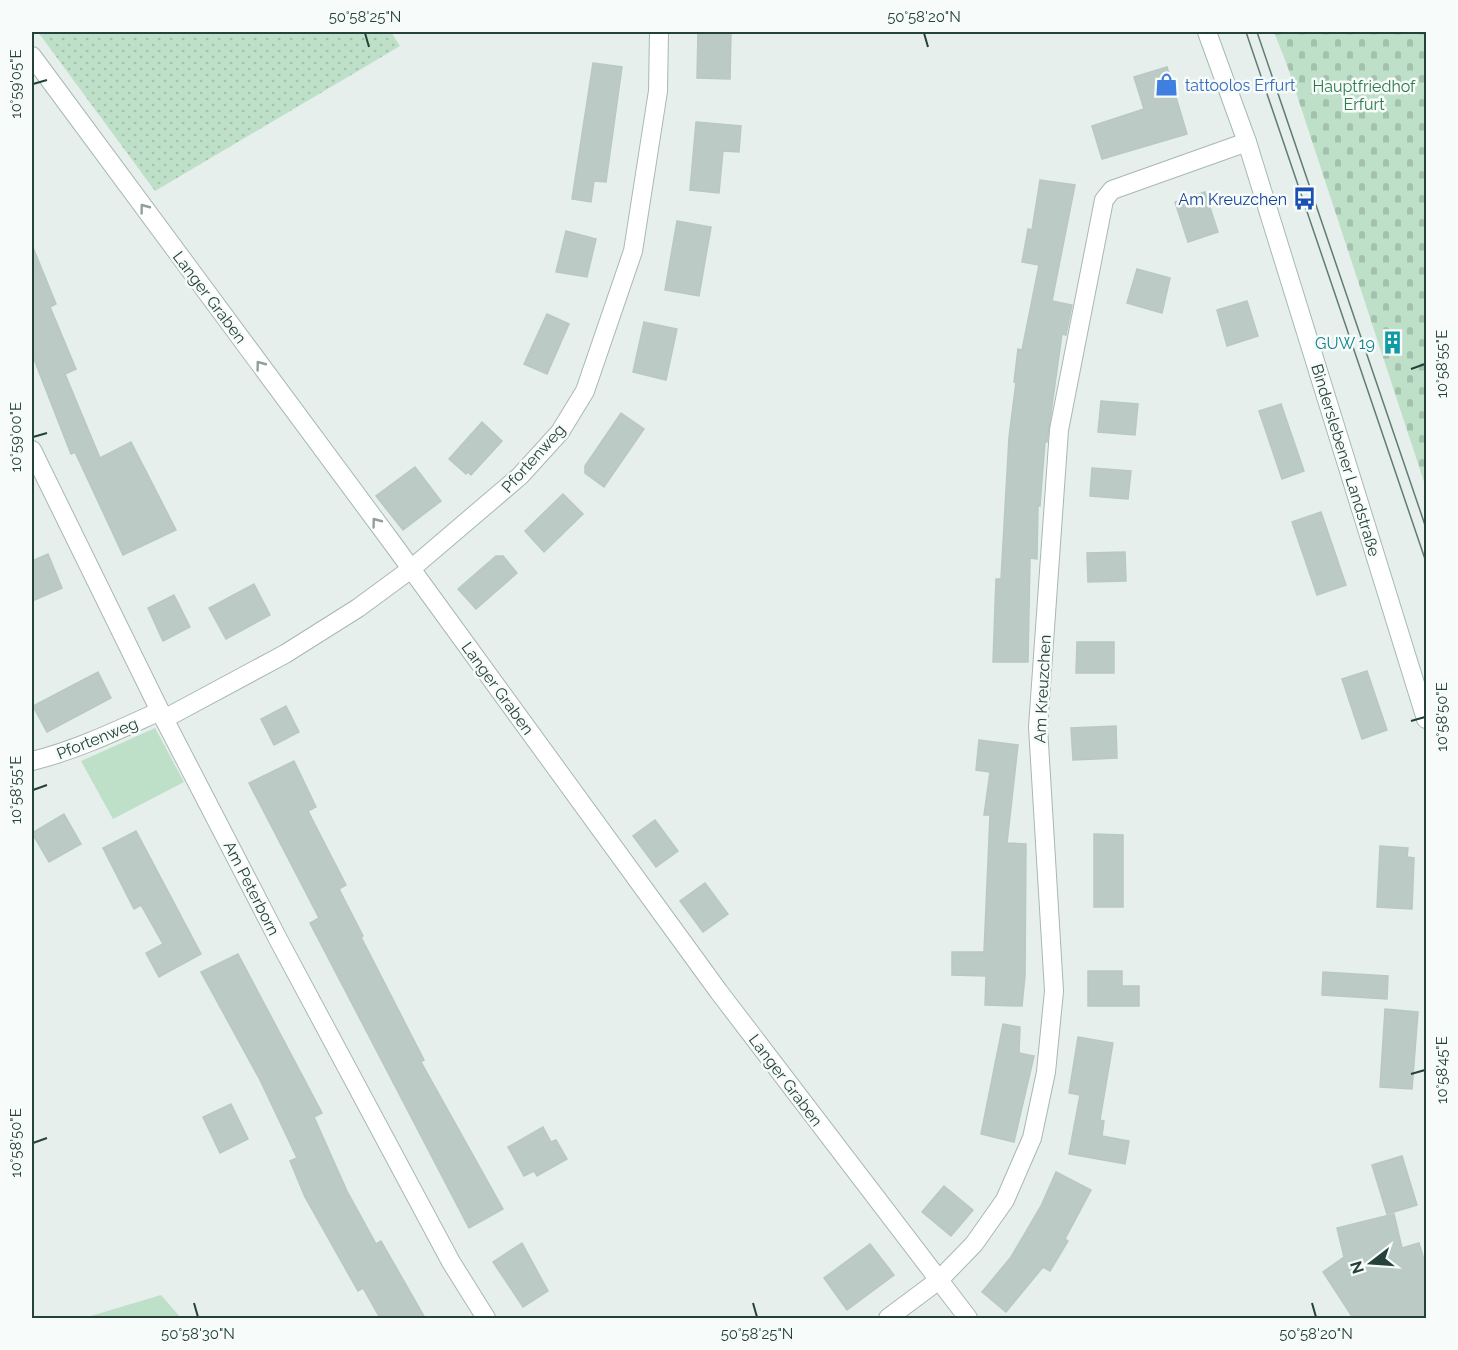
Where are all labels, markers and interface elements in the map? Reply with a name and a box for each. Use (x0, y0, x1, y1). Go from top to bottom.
text: 50°58'25"N (329, 8, 401, 26)
text: 50°58'20"N (887, 8, 961, 26)
text: 10°59'05"E (7, 49, 25, 119)
shop icon: tattoolos Erfurt (1154, 72, 1180, 98)
place label: tattoolos Erfurt (1185, 76, 1296, 95)
park label: Hauptfriedhof Erfurt (1313, 77, 1416, 114)
bus stop icon: Am Kreuzchen (1292, 186, 1318, 212)
place label: Am Kreuzchen (1178, 190, 1287, 209)
one-way arrow (141, 204, 152, 215)
street label: Langer Graben (169, 248, 250, 347)
building icon: GUW 19 (1380, 330, 1406, 356)
text: 10°58'55"E (1433, 330, 1451, 398)
place label: GUW 19 (1315, 334, 1375, 353)
one-way arrow (257, 361, 268, 372)
street label: Binderslebener Landstraße (1307, 362, 1384, 559)
text: 10°59'00"E (7, 402, 25, 472)
street label: Pfortenweg (498, 420, 569, 497)
one-way arrow (373, 517, 384, 528)
street label: Am Kreuzchen (1030, 634, 1055, 744)
street label: Langer Graben (457, 638, 538, 739)
text: 10°58'50"E (1433, 682, 1451, 752)
street label: Pfortenweg (54, 714, 141, 763)
text: 10°58'55"E (7, 756, 25, 824)
street label: Am Peterborn (220, 838, 283, 939)
street label: Langer Graben (745, 1031, 826, 1130)
text: 10°58'45"E (1433, 1036, 1451, 1104)
text: 10°58'50"E (7, 1108, 25, 1178)
north arrow (1341, 1233, 1401, 1293)
text: N (1346, 1259, 1368, 1276)
text: 50°58'30"N (161, 1325, 235, 1343)
text: 50°58'25"N (721, 1325, 793, 1343)
text: 50°58'20"N (1279, 1325, 1353, 1343)

